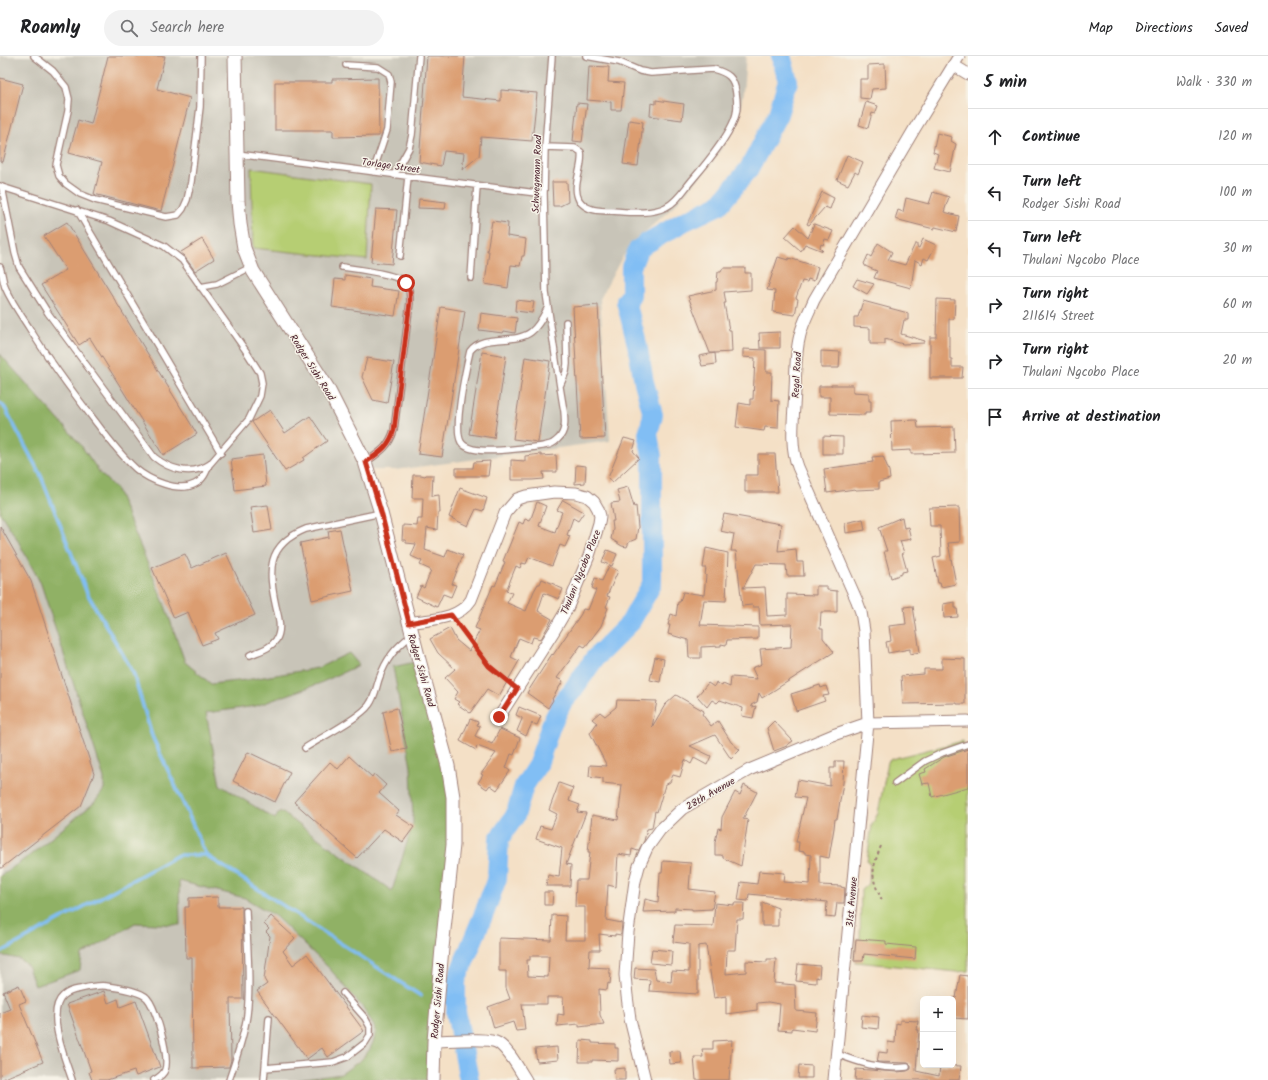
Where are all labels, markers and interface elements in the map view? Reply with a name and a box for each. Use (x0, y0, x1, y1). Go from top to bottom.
search box (104, 10, 384, 46)
text: Roamly (20, 13, 80, 43)
text: Search here (150, 16, 224, 40)
icon: search (118, 17, 140, 39)
text: Map (1088, 17, 1113, 39)
text: Directions (1135, 17, 1193, 39)
text: Saved (1215, 17, 1248, 39)
text: 5 min (984, 69, 1027, 96)
text: Walk · 330 m (1176, 72, 1252, 93)
text: Continue (1022, 125, 1080, 149)
icon: ahead (984, 126, 1006, 148)
text: 120 m (1218, 126, 1252, 147)
street label: Schwegmann Road (528, 134, 546, 214)
street label: Torlage Street (361, 154, 421, 178)
text: Turn left (1022, 170, 1082, 194)
icon: left (984, 182, 1006, 204)
text: 100 m (1219, 182, 1252, 203)
text: Rodger Sishi Road (1022, 194, 1120, 215)
text: Turn left (1022, 226, 1082, 250)
icon: left (984, 238, 1006, 260)
text: 30 m (1223, 238, 1252, 259)
text: Thulani Ngcobo Place (1022, 250, 1139, 271)
route start (397, 274, 415, 292)
text: Turn right (1022, 282, 1089, 306)
icon: right (984, 294, 1006, 316)
text: 60 m (1223, 294, 1252, 315)
text: 211614 Street (1022, 306, 1094, 327)
street label: Rodger Sishi Road (285, 331, 340, 405)
text: Turn right (1022, 338, 1089, 362)
icon: right (984, 350, 1006, 372)
text: 20 m (1222, 350, 1252, 371)
street label: Regal Road (788, 351, 806, 399)
text: Thulani Ngcobo Place (1022, 362, 1139, 383)
text: Arrive at destination (1022, 405, 1161, 429)
icon: arrive (984, 406, 1006, 428)
street label: Thulani Ngcobo Place (557, 527, 605, 617)
street label: Rodger Sishi Road (403, 632, 439, 710)
route end (490, 708, 508, 726)
street label: 28th Avenue (683, 773, 739, 814)
street label: 31st Avenue (842, 876, 862, 928)
street label: Rodger Sishi Road (427, 962, 449, 1039)
map controls (920, 996, 956, 1068)
button: + (920, 996, 956, 1032)
button: − (920, 1032, 956, 1068)

